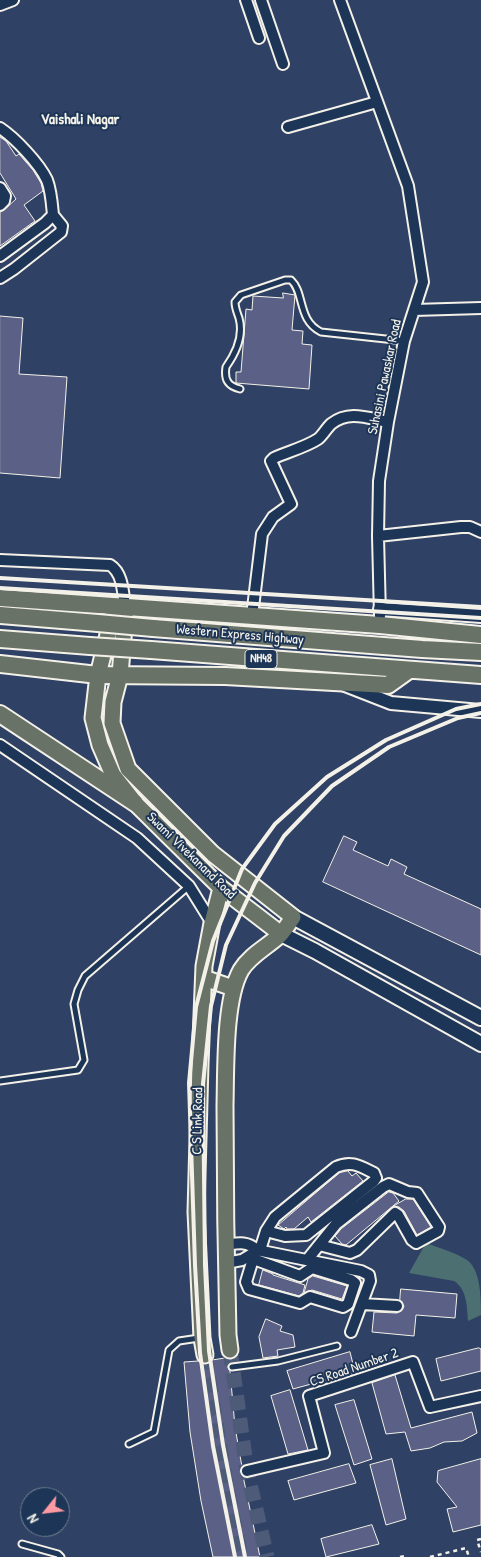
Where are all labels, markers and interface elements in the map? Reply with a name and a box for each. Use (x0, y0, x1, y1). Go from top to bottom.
district label: Vaishali Nagar (41, 111, 119, 129)
street label: Suhasini Pawaskar Road (365, 318, 405, 436)
street label: Western Express Highway (176, 621, 304, 649)
road number: NH48 (245, 650, 277, 669)
street label: Swami Vivekanand Road (143, 809, 239, 903)
street label: C S Link Road (189, 1087, 207, 1155)
street label: CS Road Number 2 (308, 1345, 400, 1391)
north arrow (20, 1487, 70, 1537)
text: N (22, 1511, 42, 1527)

